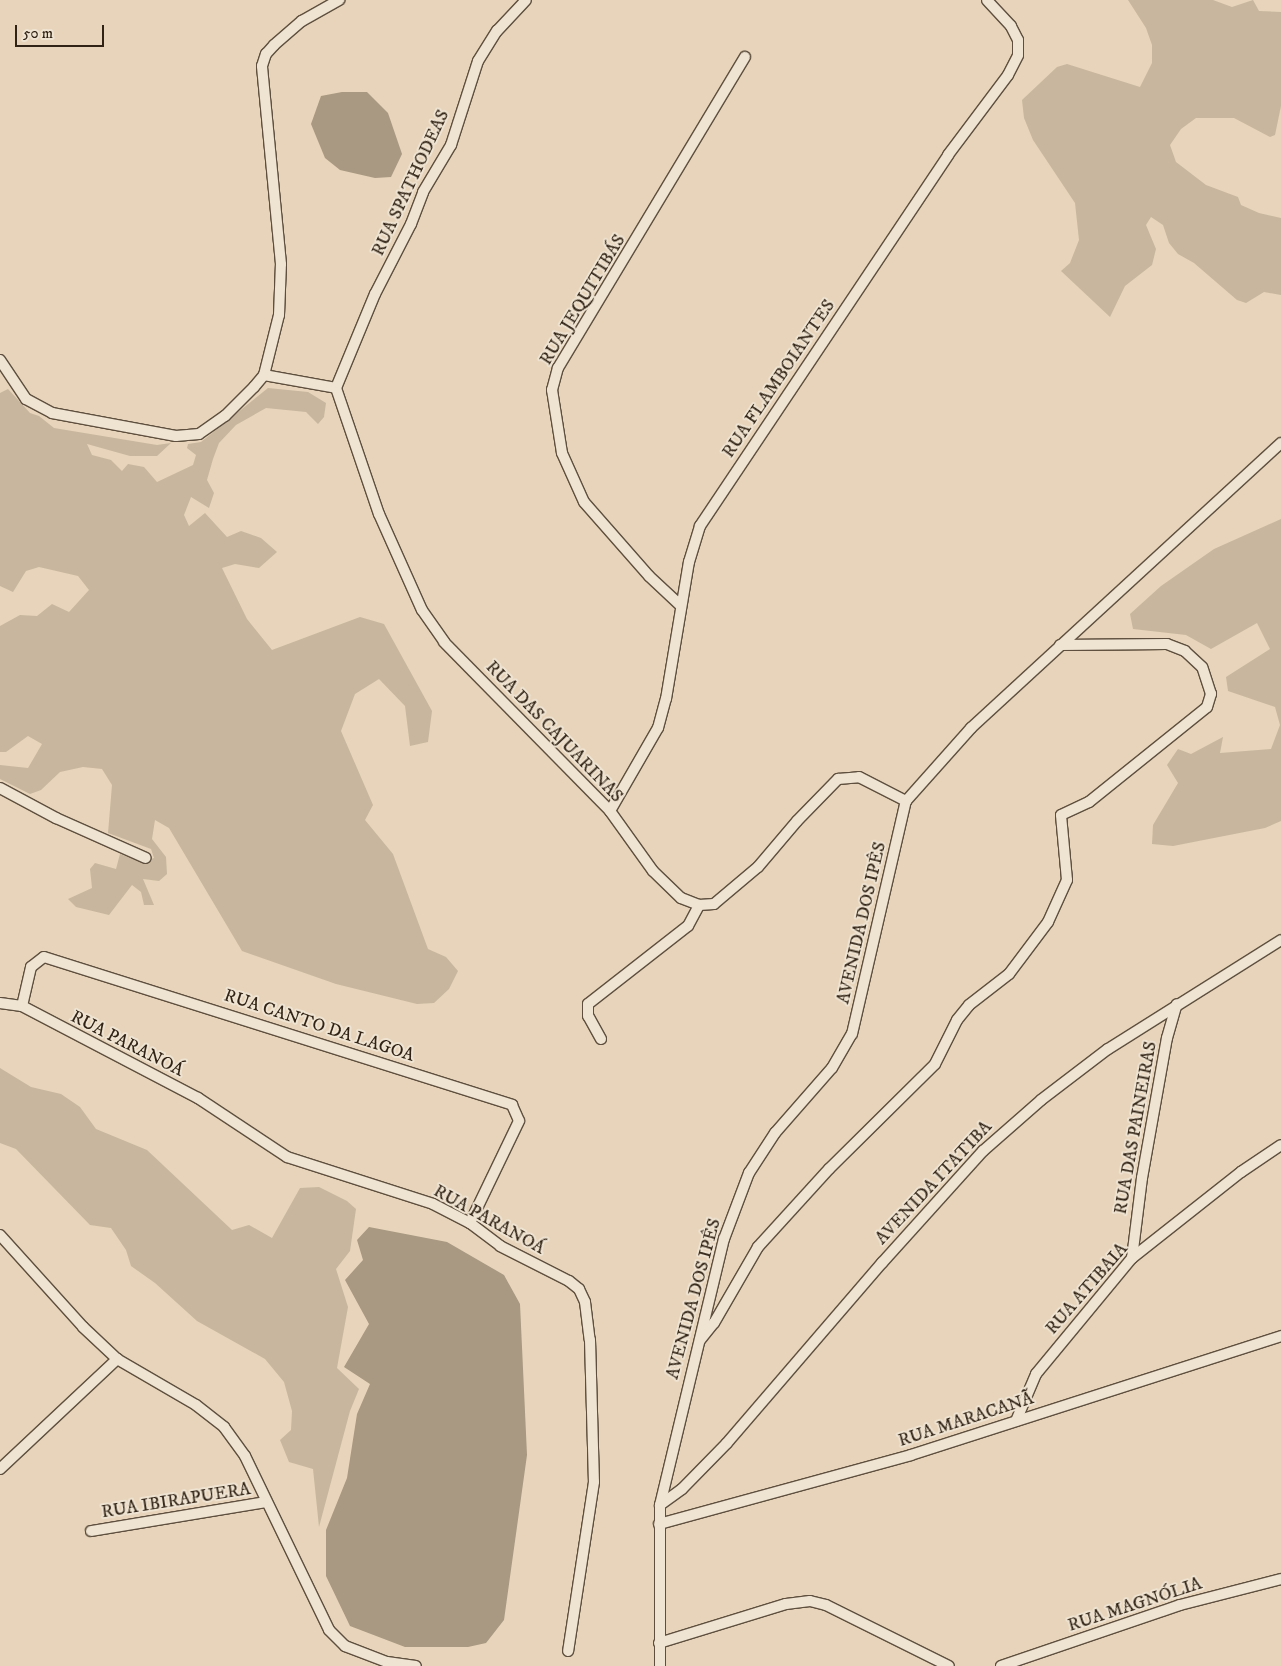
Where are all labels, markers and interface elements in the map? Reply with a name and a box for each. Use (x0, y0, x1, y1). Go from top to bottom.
scale bar (18, 15, 106, 47)
text: 50 m (23, 24, 53, 43)
street label: RUA SPATHODEAS (368, 106, 454, 260)
street label: RUA JEQUITIBÁS (536, 231, 630, 369)
street label: RUA FLAMBOIANTES (718, 296, 840, 462)
street label: RUA DAS CAJUARINAS (481, 657, 627, 807)
street label: AVENIDA DOS IPÊS (833, 840, 891, 1006)
street label: RUA CANTO DA LAGOA (221, 985, 417, 1067)
street label: RUA PARANOÁ (67, 1006, 187, 1082)
street label: RUA DAS PAINEIRAS (1110, 1040, 1162, 1216)
street label: AVENIDA ITATIBA (871, 1117, 997, 1249)
street label: RUA PARANOÁ (430, 1181, 548, 1259)
street label: AVENIDA DOS IPÊS (662, 1216, 726, 1382)
street label: RUA ATIBAIA (1041, 1239, 1133, 1339)
street label: RUA MARACANÃ (896, 1388, 1036, 1452)
street label: RUA IBIRAPUERA (100, 1479, 252, 1523)
street label: RUA MAGNÓLIA (1065, 1573, 1205, 1637)

